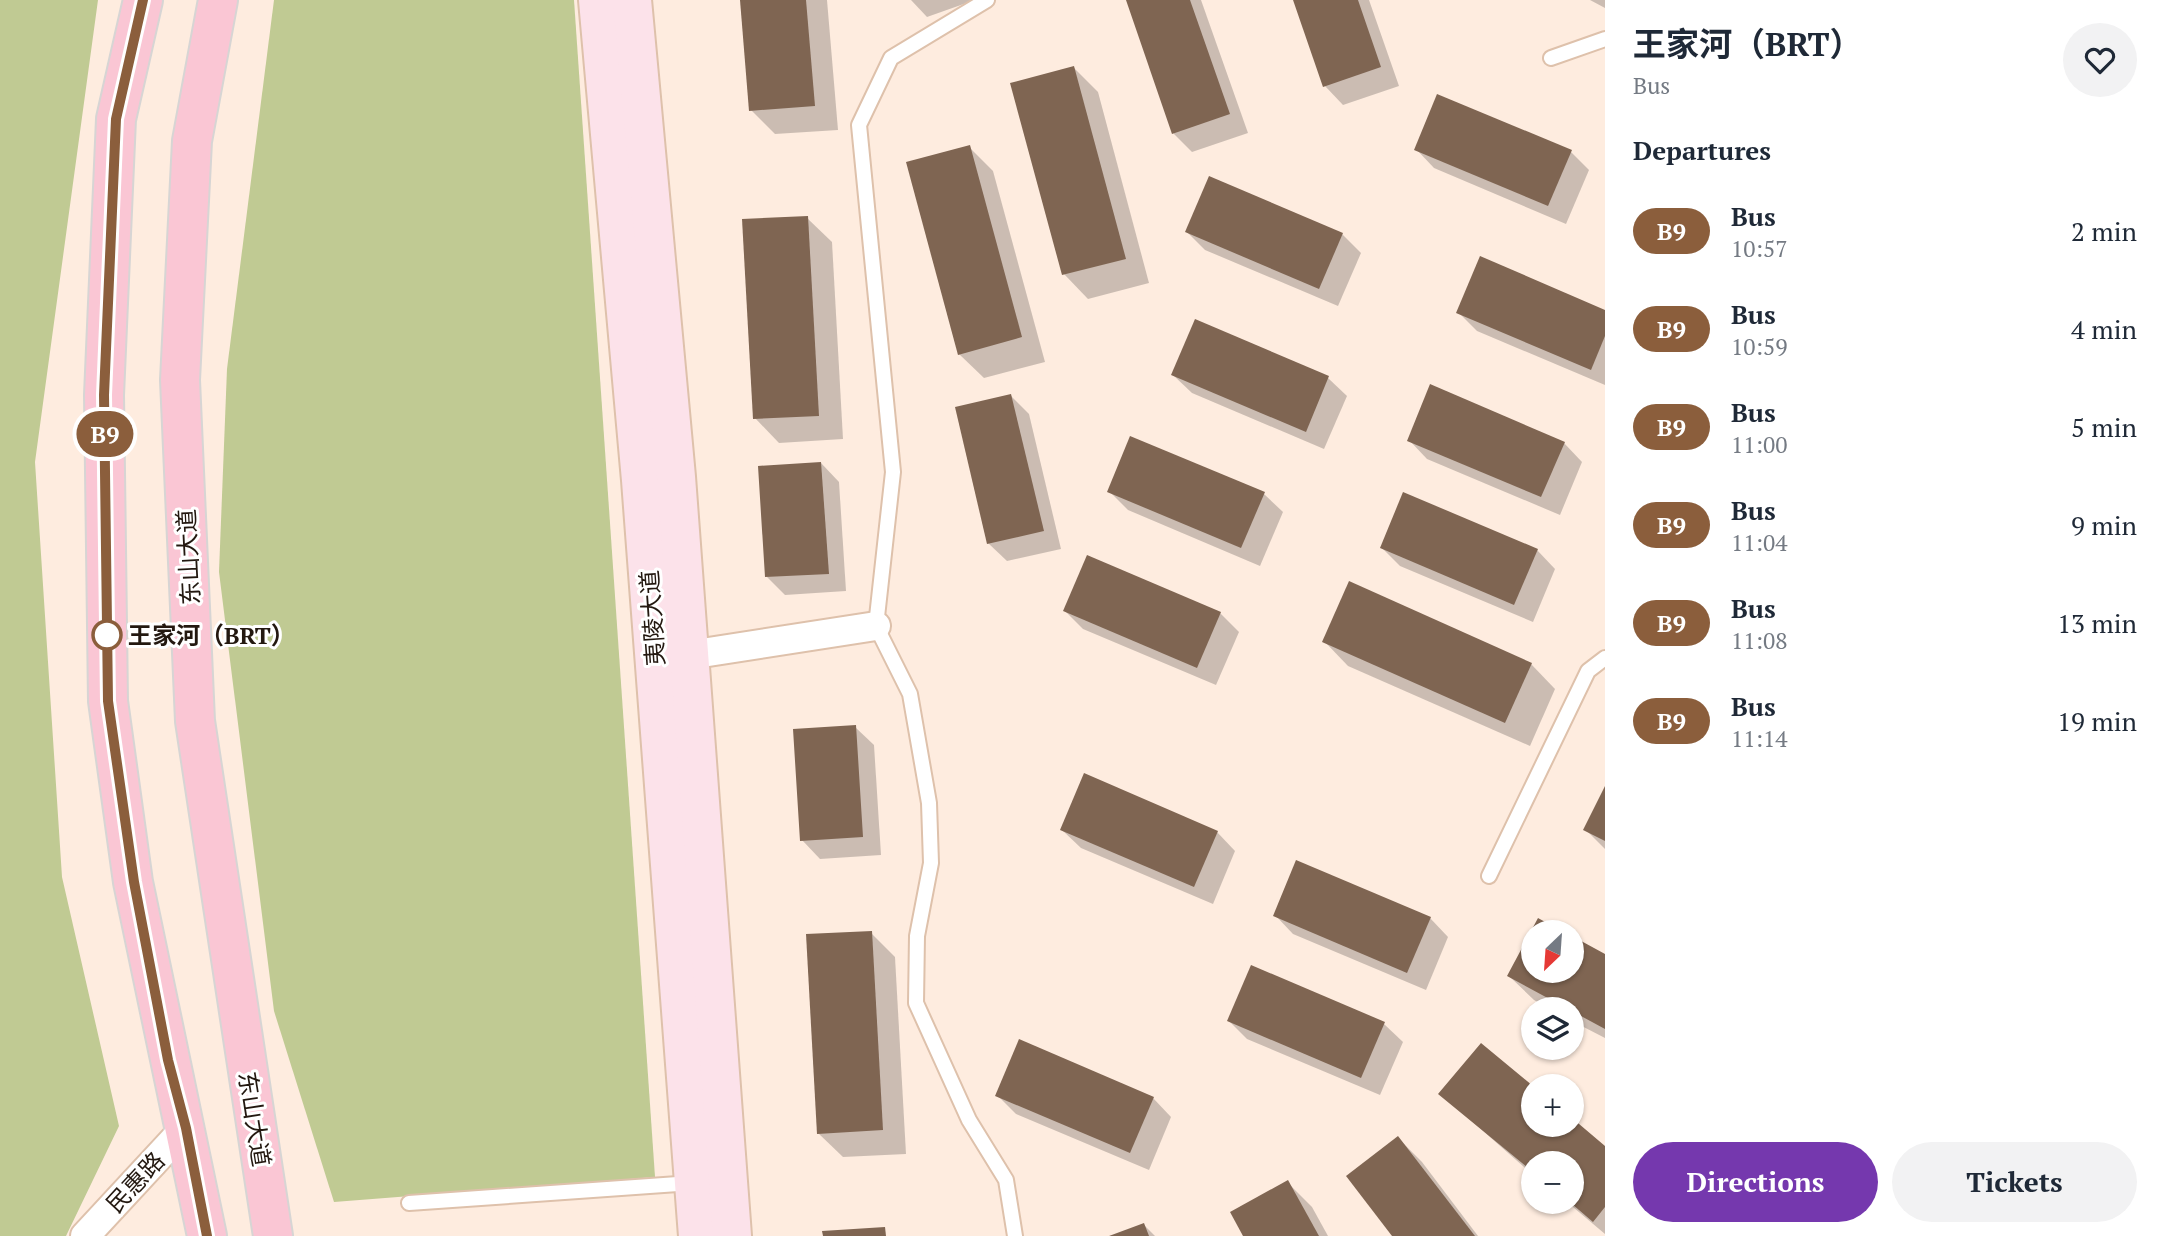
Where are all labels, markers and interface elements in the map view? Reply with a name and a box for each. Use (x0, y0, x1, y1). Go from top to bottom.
text: 王家河（BRT） (1633, 22, 1862, 65)
button: heart (2063, 23, 2137, 97)
text: Bus (1633, 70, 1670, 101)
text: Departures (1633, 133, 1771, 167)
text: Bus (1731, 199, 1776, 233)
text: 2 min (2071, 214, 2137, 248)
text: B9 (1657, 215, 1686, 247)
text: 10:57 (1731, 233, 1788, 264)
text: Bus (1731, 297, 1776, 331)
text: 4 min (2071, 312, 2137, 346)
text: B9 (1657, 313, 1686, 345)
text: 10:59 (1731, 331, 1788, 362)
text: Bus (1731, 395, 1776, 429)
text: 5 min (2071, 410, 2137, 444)
line badge: B9 (74, 411, 136, 457)
text: B9 (1657, 411, 1686, 443)
text: B9 (90, 418, 120, 450)
text: 11:00 (1731, 429, 1788, 460)
text: Bus (1731, 493, 1776, 527)
street label: 东山大道 (170, 508, 206, 606)
text: 9 min (2071, 508, 2137, 542)
text: B9 (1657, 509, 1686, 541)
text: 11:04 (1731, 527, 1788, 558)
street label: 夷陵大道 (633, 569, 671, 667)
text: Bus (1731, 591, 1776, 625)
text: 13 min (2057, 606, 2137, 640)
text: B9 (1657, 607, 1686, 639)
place label: 王家河（BRT） (128, 619, 295, 651)
marker: 王家河（BRT） (92, 620, 122, 650)
text: 11:08 (1731, 625, 1788, 656)
text: Bus (1731, 689, 1776, 723)
text: 19 min (2057, 704, 2137, 738)
text: B9 (1657, 705, 1686, 737)
text: 11:14 (1731, 723, 1788, 754)
north arrow (1521, 920, 1584, 984)
map controls (1521, 920, 1584, 1214)
button: layers (1521, 997, 1584, 1060)
street label: 东山大道 (232, 1069, 278, 1169)
button: + (1521, 1074, 1584, 1137)
button: Directions (1633, 1142, 1878, 1222)
button: Tickets (1892, 1142, 2137, 1222)
street label: 民惠路 (99, 1145, 171, 1219)
button: − (1521, 1151, 1584, 1214)

